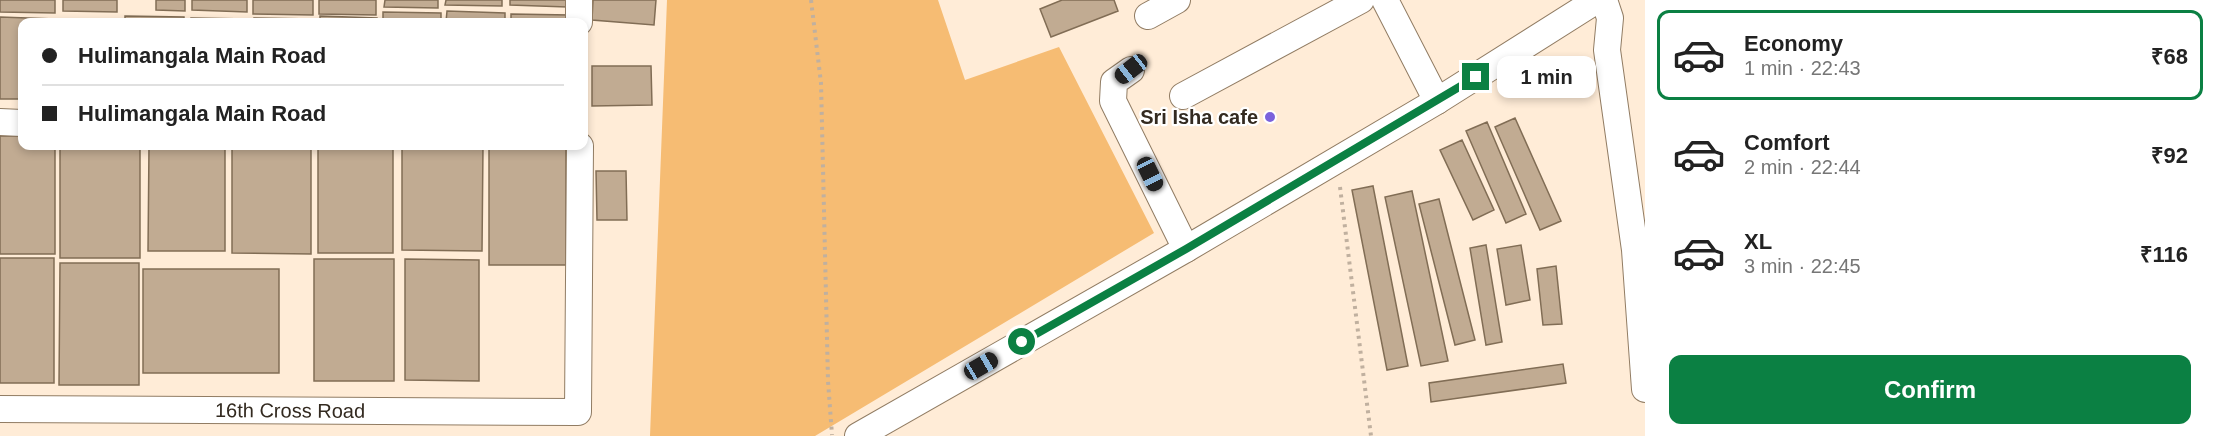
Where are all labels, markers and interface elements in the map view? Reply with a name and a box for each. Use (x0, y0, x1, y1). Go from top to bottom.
icon: car (1672, 28, 1726, 82)
text: Economy (1744, 31, 1843, 56)
text: Hulimangala Main Road (78, 43, 326, 68)
text: ₹68 (2151, 44, 2188, 69)
car (1111, 51, 1151, 87)
callout: 1 min (1497, 56, 1596, 98)
text: 1 min · 22:43 (1744, 57, 1861, 79)
route end (1462, 63, 1489, 90)
text: 1 min (1520, 66, 1573, 88)
text: Hulimangala Main Road (78, 101, 326, 126)
place label: Sri Isha cafe (1140, 106, 1258, 128)
marker: Sri Isha cafe (1263, 110, 1277, 124)
icon: car (1672, 127, 1726, 181)
text: Comfort (1744, 130, 1830, 155)
text: ₹92 (2151, 143, 2188, 168)
car (1134, 154, 1166, 194)
text: 2 min · 22:44 (1744, 156, 1861, 178)
icon: car (1672, 226, 1726, 280)
text: XL (1744, 229, 1772, 254)
text: ₹116 (2140, 242, 2188, 267)
text: 3 min · 22:45 (1744, 255, 1861, 277)
route start (1008, 328, 1035, 355)
car (961, 349, 1001, 383)
button: Confirm (1669, 355, 2191, 424)
street label: 16th Cross Road (215, 399, 365, 422)

